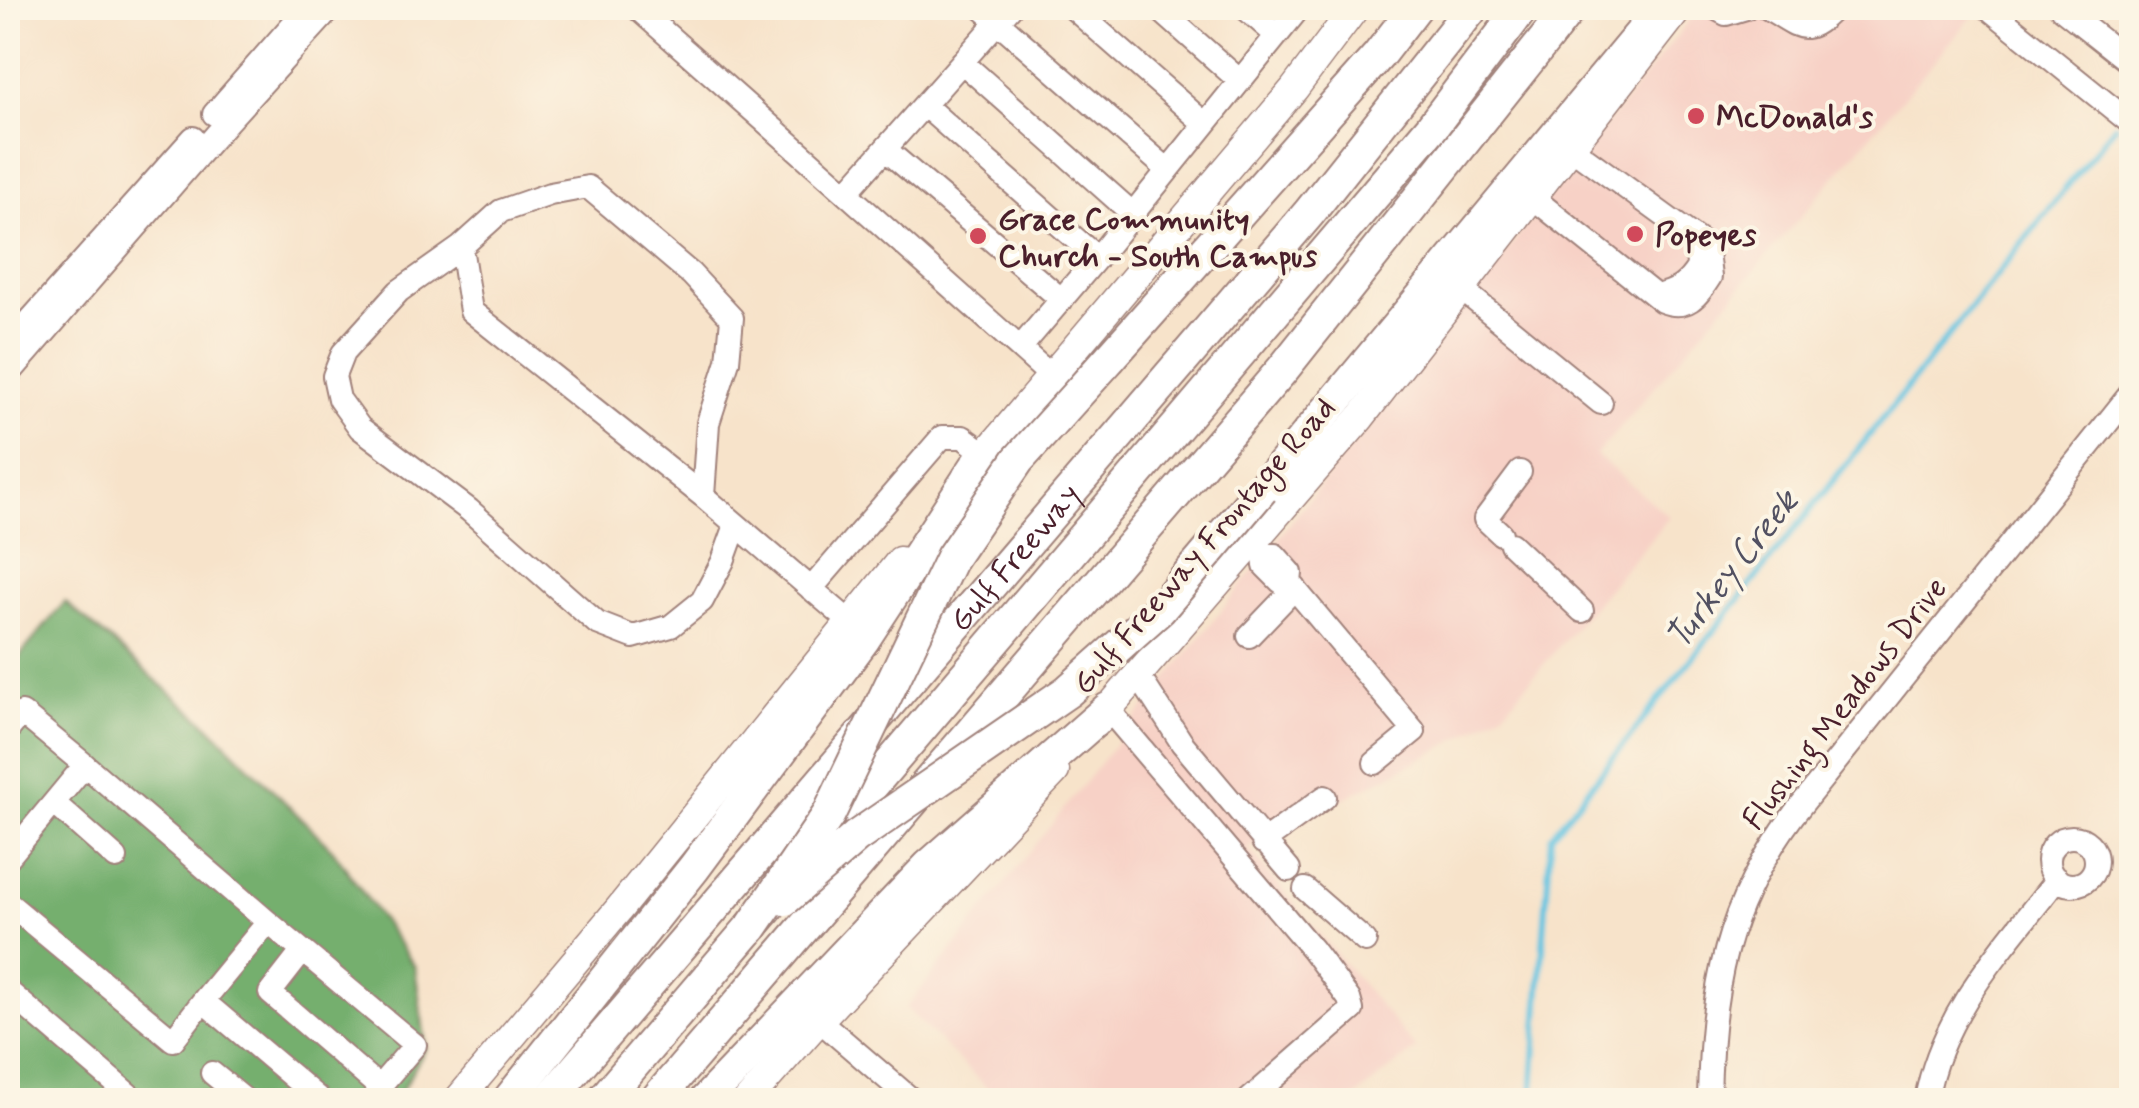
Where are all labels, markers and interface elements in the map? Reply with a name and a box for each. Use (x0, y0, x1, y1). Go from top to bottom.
place label: McDonald's (1716, 97, 1874, 139)
marker: McDonald's (1685, 105, 1707, 127)
place label: Grace Community Church - South Campus (998, 199, 1318, 278)
place label: Popeyes (1655, 215, 1757, 257)
marker: Popeyes (1624, 223, 1646, 245)
marker: Grace Community Church - South Campus (967, 225, 989, 247)
street label: Gulf Freeway Frontage Road (1063, 389, 1347, 705)
street label: Gulf Freeway (940, 475, 1091, 641)
water label: Turkey Creek (1656, 479, 1811, 660)
street label: Flushing Meadows Drive (1734, 569, 1960, 841)

